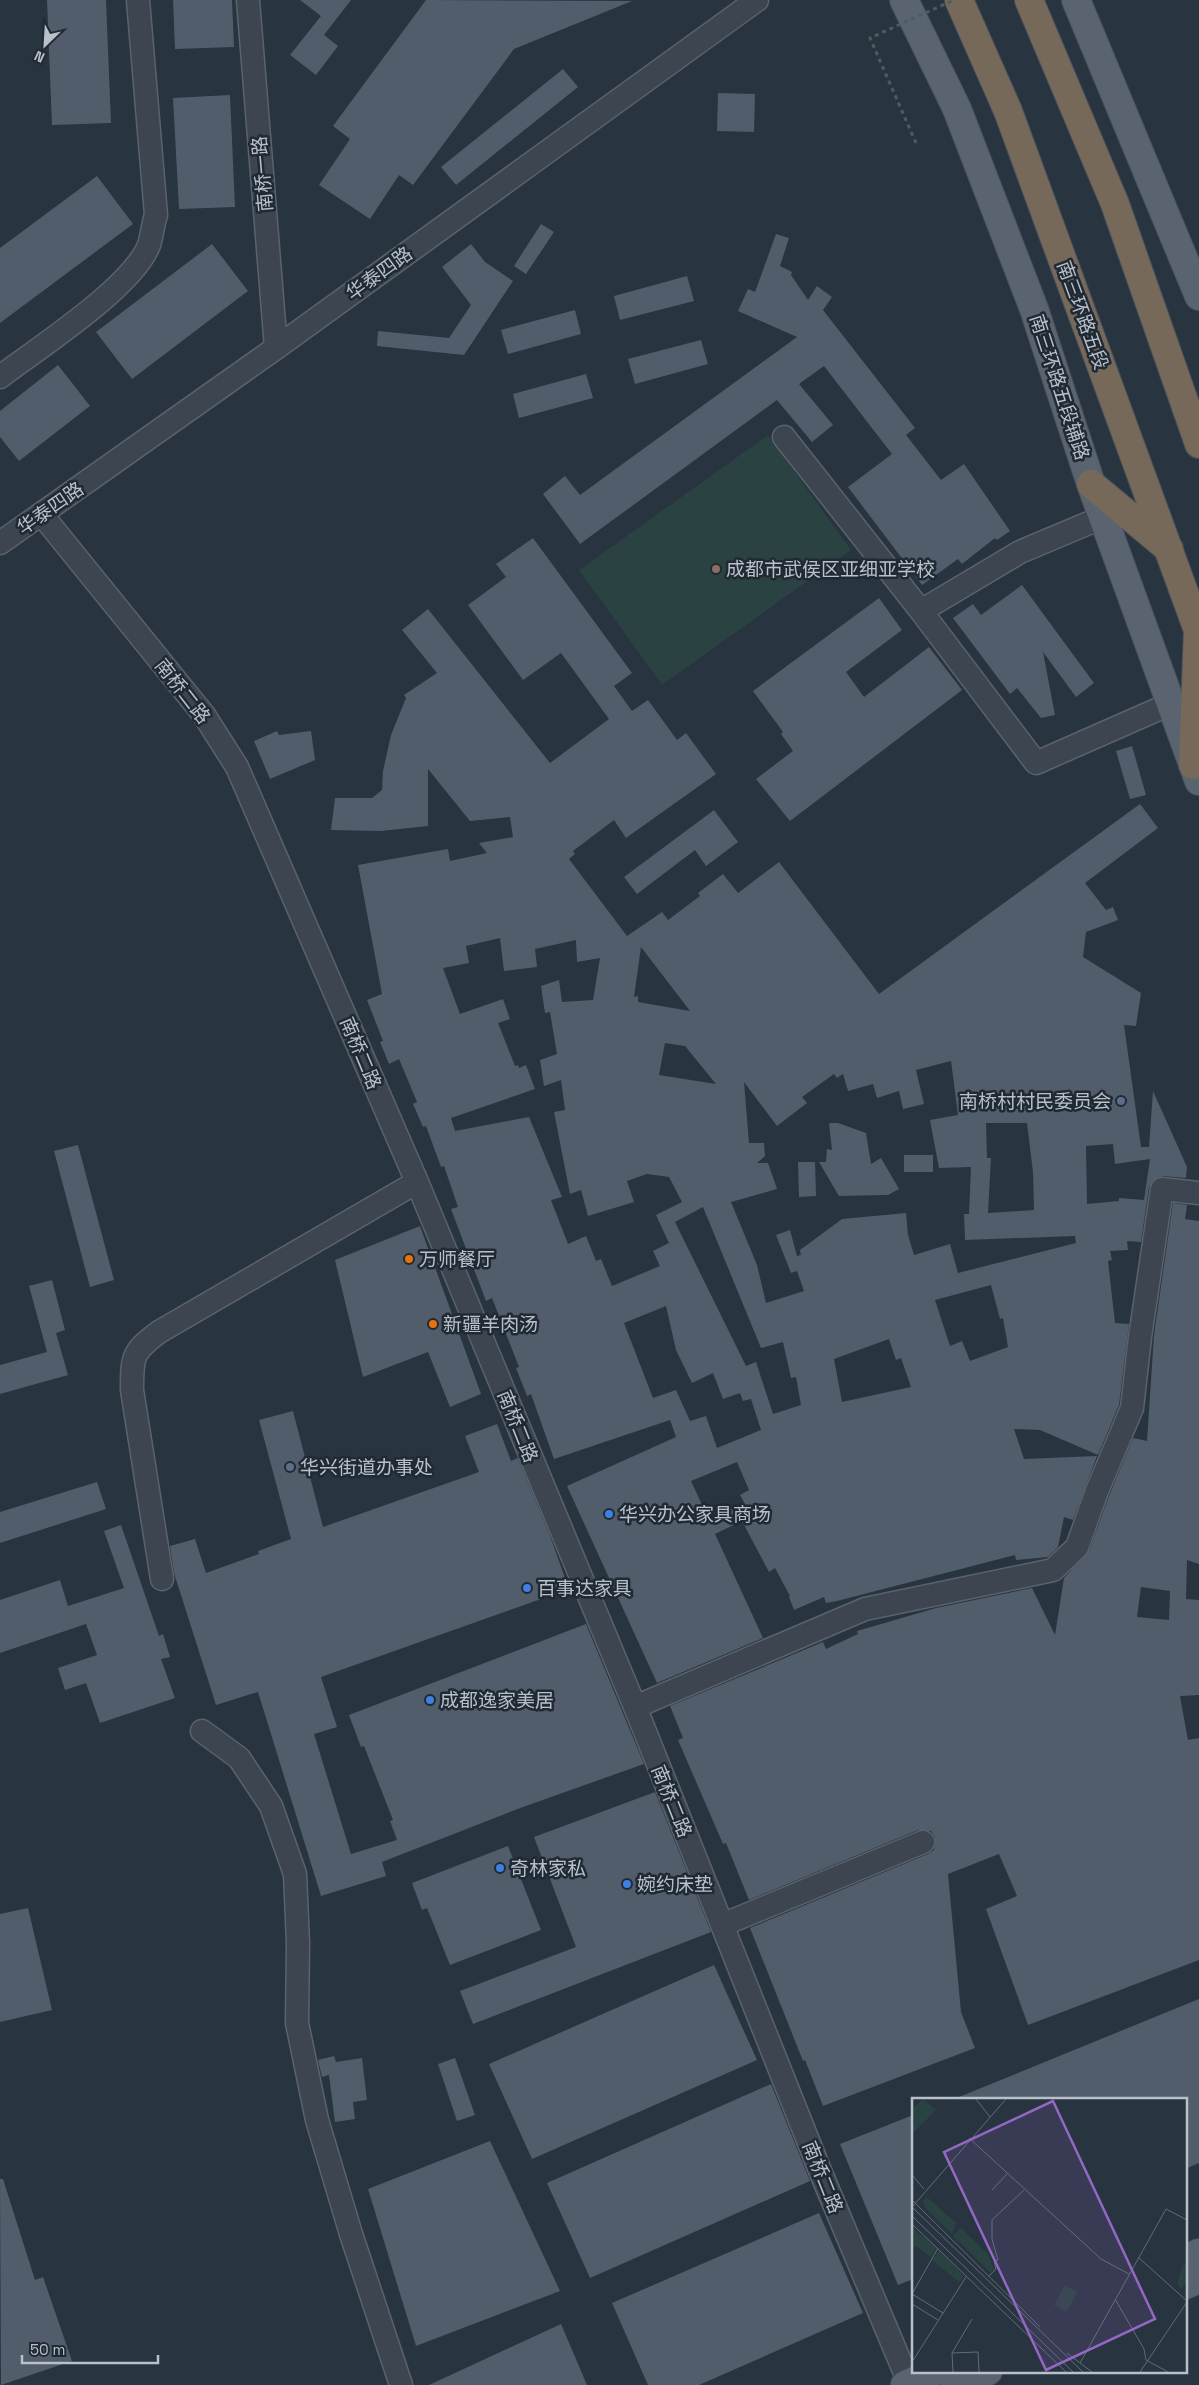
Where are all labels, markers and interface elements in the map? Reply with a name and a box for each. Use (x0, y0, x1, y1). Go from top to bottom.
north arrow (20, 20, 70, 70)
text: N (31, 47, 48, 67)
street label: 南桥一路 (247, 135, 278, 213)
street label: 华泰四路 (341, 241, 417, 306)
street label: 南三环路五段 (1051, 257, 1114, 373)
street label: 南三环路五段辅路 (1024, 311, 1095, 463)
street label: 华泰四路 (12, 476, 89, 540)
place label: 成都市武侯区亚细亚学校 (726, 557, 935, 582)
marker: 成都市武侯区亚细亚学校 (710, 563, 722, 575)
street label: 南桥二路 (149, 654, 216, 729)
street label: 南桥二路 (334, 1013, 387, 1093)
place label: 南桥村村民委员会 (959, 1089, 1111, 1114)
marker: 南桥村村民委员会 (1115, 1095, 1127, 1107)
place label: 万师餐厅 (419, 1247, 495, 1272)
marker: 万师餐厅 (403, 1253, 415, 1265)
place label: 新疆羊肉汤 (443, 1312, 538, 1337)
marker: 新疆羊肉汤 (427, 1318, 439, 1330)
street label: 南桥二路 (492, 1386, 543, 1466)
place label: 华兴街道办事处 (300, 1455, 433, 1480)
marker: 华兴街道办事处 (284, 1461, 296, 1473)
place label: 华兴办公家具商场 (619, 1502, 771, 1527)
marker: 华兴办公家具商场 (603, 1508, 615, 1520)
place label: 百事达家具 (537, 1576, 632, 1601)
marker: 百事达家具 (521, 1582, 533, 1594)
place label: 成都逸家美居 (440, 1688, 554, 1713)
marker: 成都逸家美居 (424, 1694, 436, 1706)
street label: 南桥二路 (646, 1761, 697, 1841)
place label: 奇林家私 (510, 1856, 586, 1881)
marker: 奇林家私 (494, 1862, 506, 1874)
place label: 婉约床垫 (637, 1872, 713, 1897)
marker: 婉约床垫 (621, 1878, 633, 1890)
inset map (912, 2098, 1186, 2372)
street label: 南桥二路 (797, 2137, 848, 2217)
scale bar (22, 2332, 159, 2364)
text: 50 m (30, 2340, 65, 2359)

